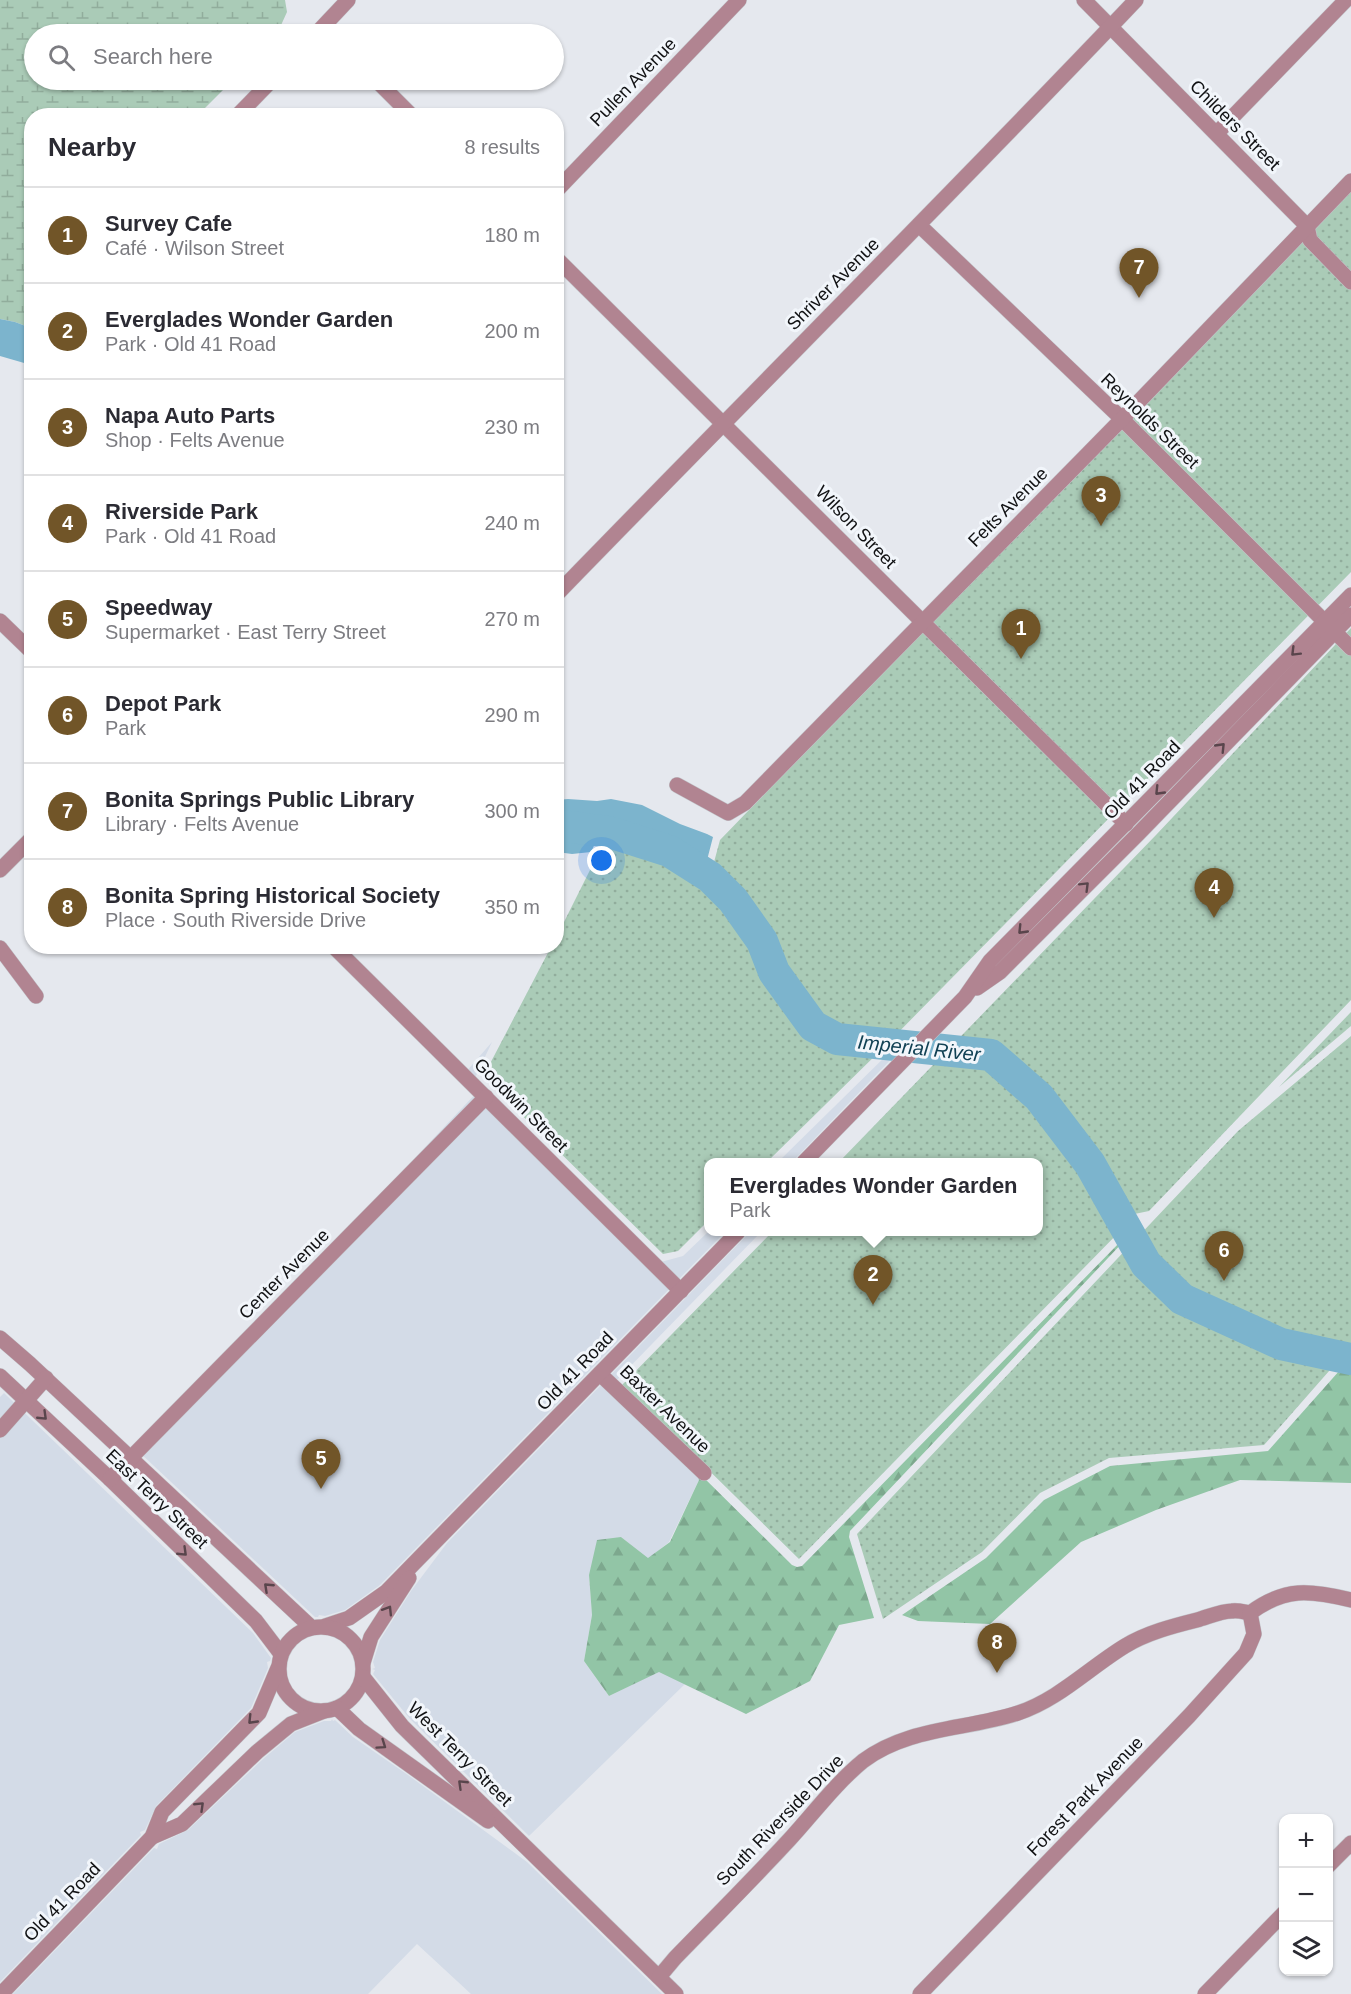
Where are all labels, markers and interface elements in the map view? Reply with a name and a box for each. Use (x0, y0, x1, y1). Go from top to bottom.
search box (24, 24, 564, 90)
street label: Pullen Avenue (586, 34, 680, 130)
icon: search (45, 41, 78, 74)
text: Search here (93, 44, 213, 69)
street label: Childers Street (1186, 76, 1284, 174)
text: Nearby (48, 132, 136, 162)
text: 8 results (464, 136, 540, 158)
text: Survey Cafe (105, 211, 232, 236)
text: 1 (62, 224, 73, 246)
text: 180 m (484, 224, 540, 246)
street label: Shriver Avenue (783, 234, 883, 334)
text: Café · Wilson Street (105, 237, 284, 259)
pin: 7 (1120, 248, 1158, 298)
text: Everglades Wonder Garden (105, 307, 393, 332)
text: 2 (62, 320, 73, 342)
text: 200 m (484, 320, 540, 342)
text: Park · Old 41 Road (105, 333, 276, 355)
street label: Reynolds Street (1097, 369, 1203, 473)
text: Napa Auto Parts (105, 403, 275, 428)
text: 3 (62, 416, 73, 438)
text: 230 m (484, 416, 540, 438)
text: Shop · Felts Avenue (105, 429, 285, 451)
street label: Felts Avenue (964, 463, 1052, 551)
pin: 3 (1082, 476, 1120, 526)
street label: Wilson Street (812, 482, 900, 572)
text: Riverside Park (105, 499, 258, 524)
text: 4 (62, 512, 73, 534)
text: 240 m (484, 512, 540, 534)
text: Park · Old 41 Road (105, 525, 276, 547)
text: Speedway (105, 595, 213, 620)
text: 5 (62, 608, 73, 630)
text: 270 m (484, 608, 540, 630)
pin: 1 (1002, 610, 1040, 659)
text: Supermarket · East Terry Street (105, 621, 386, 643)
one-way arrow (1292, 644, 1303, 655)
text: Depot Park (105, 691, 221, 716)
text: 6 (62, 704, 73, 726)
text: 290 m (484, 704, 540, 726)
text: Park (105, 717, 146, 739)
street label: Old 41 Road (1100, 737, 1184, 823)
one-way arrow (1214, 743, 1225, 753)
one-way arrow (1155, 783, 1166, 794)
text: Bonita Springs Public Library (105, 787, 414, 812)
text: 7 (62, 800, 73, 822)
text: 300 m (484, 800, 540, 822)
text: Library · Felts Avenue (105, 813, 299, 835)
your location (587, 846, 616, 875)
pin: 4 (1194, 868, 1234, 918)
text: Bonita Spring Historical Society (105, 883, 440, 908)
one-way arrow (1078, 883, 1089, 893)
text: 8 (62, 896, 73, 918)
text: 350 m (484, 896, 540, 918)
text: Place · South Riverside Drive (105, 909, 366, 931)
one-way arrow (1018, 922, 1029, 933)
water label: Imperial River (857, 1031, 983, 1066)
street label: Goodwin Street (470, 1054, 572, 1156)
popup (704, 1158, 1043, 1236)
text: Everglades Wonder Garden (729, 1173, 1018, 1198)
text: Park (729, 1199, 771, 1221)
street label: Center Avenue (235, 1225, 333, 1323)
pin: 6 (1204, 1232, 1244, 1281)
pin: 2 (854, 1256, 892, 1305)
street label: Old 41 Road (533, 1328, 617, 1414)
street label: Baxter Avenue (616, 1361, 714, 1457)
one-way arrow (37, 1409, 47, 1420)
pin: 5 (302, 1440, 340, 1489)
street label: East Terry Street (102, 1445, 212, 1553)
one-way arrow (176, 1544, 187, 1555)
one-way arrow (264, 1583, 275, 1594)
one-way arrow (381, 1606, 392, 1617)
pin: 8 (978, 1624, 1016, 1673)
street label: West Terry Street (404, 1698, 516, 1810)
one-way arrow (248, 1713, 259, 1723)
street label: Forest Park Avenue (1023, 1732, 1147, 1860)
one-way arrow (376, 1738, 387, 1749)
street label: South Riverside Drive (712, 1750, 848, 1890)
one-way arrow (458, 1780, 468, 1791)
one-way arrow (194, 1802, 204, 1813)
map controls (1279, 1814, 1333, 1976)
button: + (1279, 1814, 1333, 1868)
street label: Old 41 Road (20, 1859, 104, 1945)
button: − (1279, 1868, 1333, 1922)
button: layers (1279, 1922, 1333, 1976)

